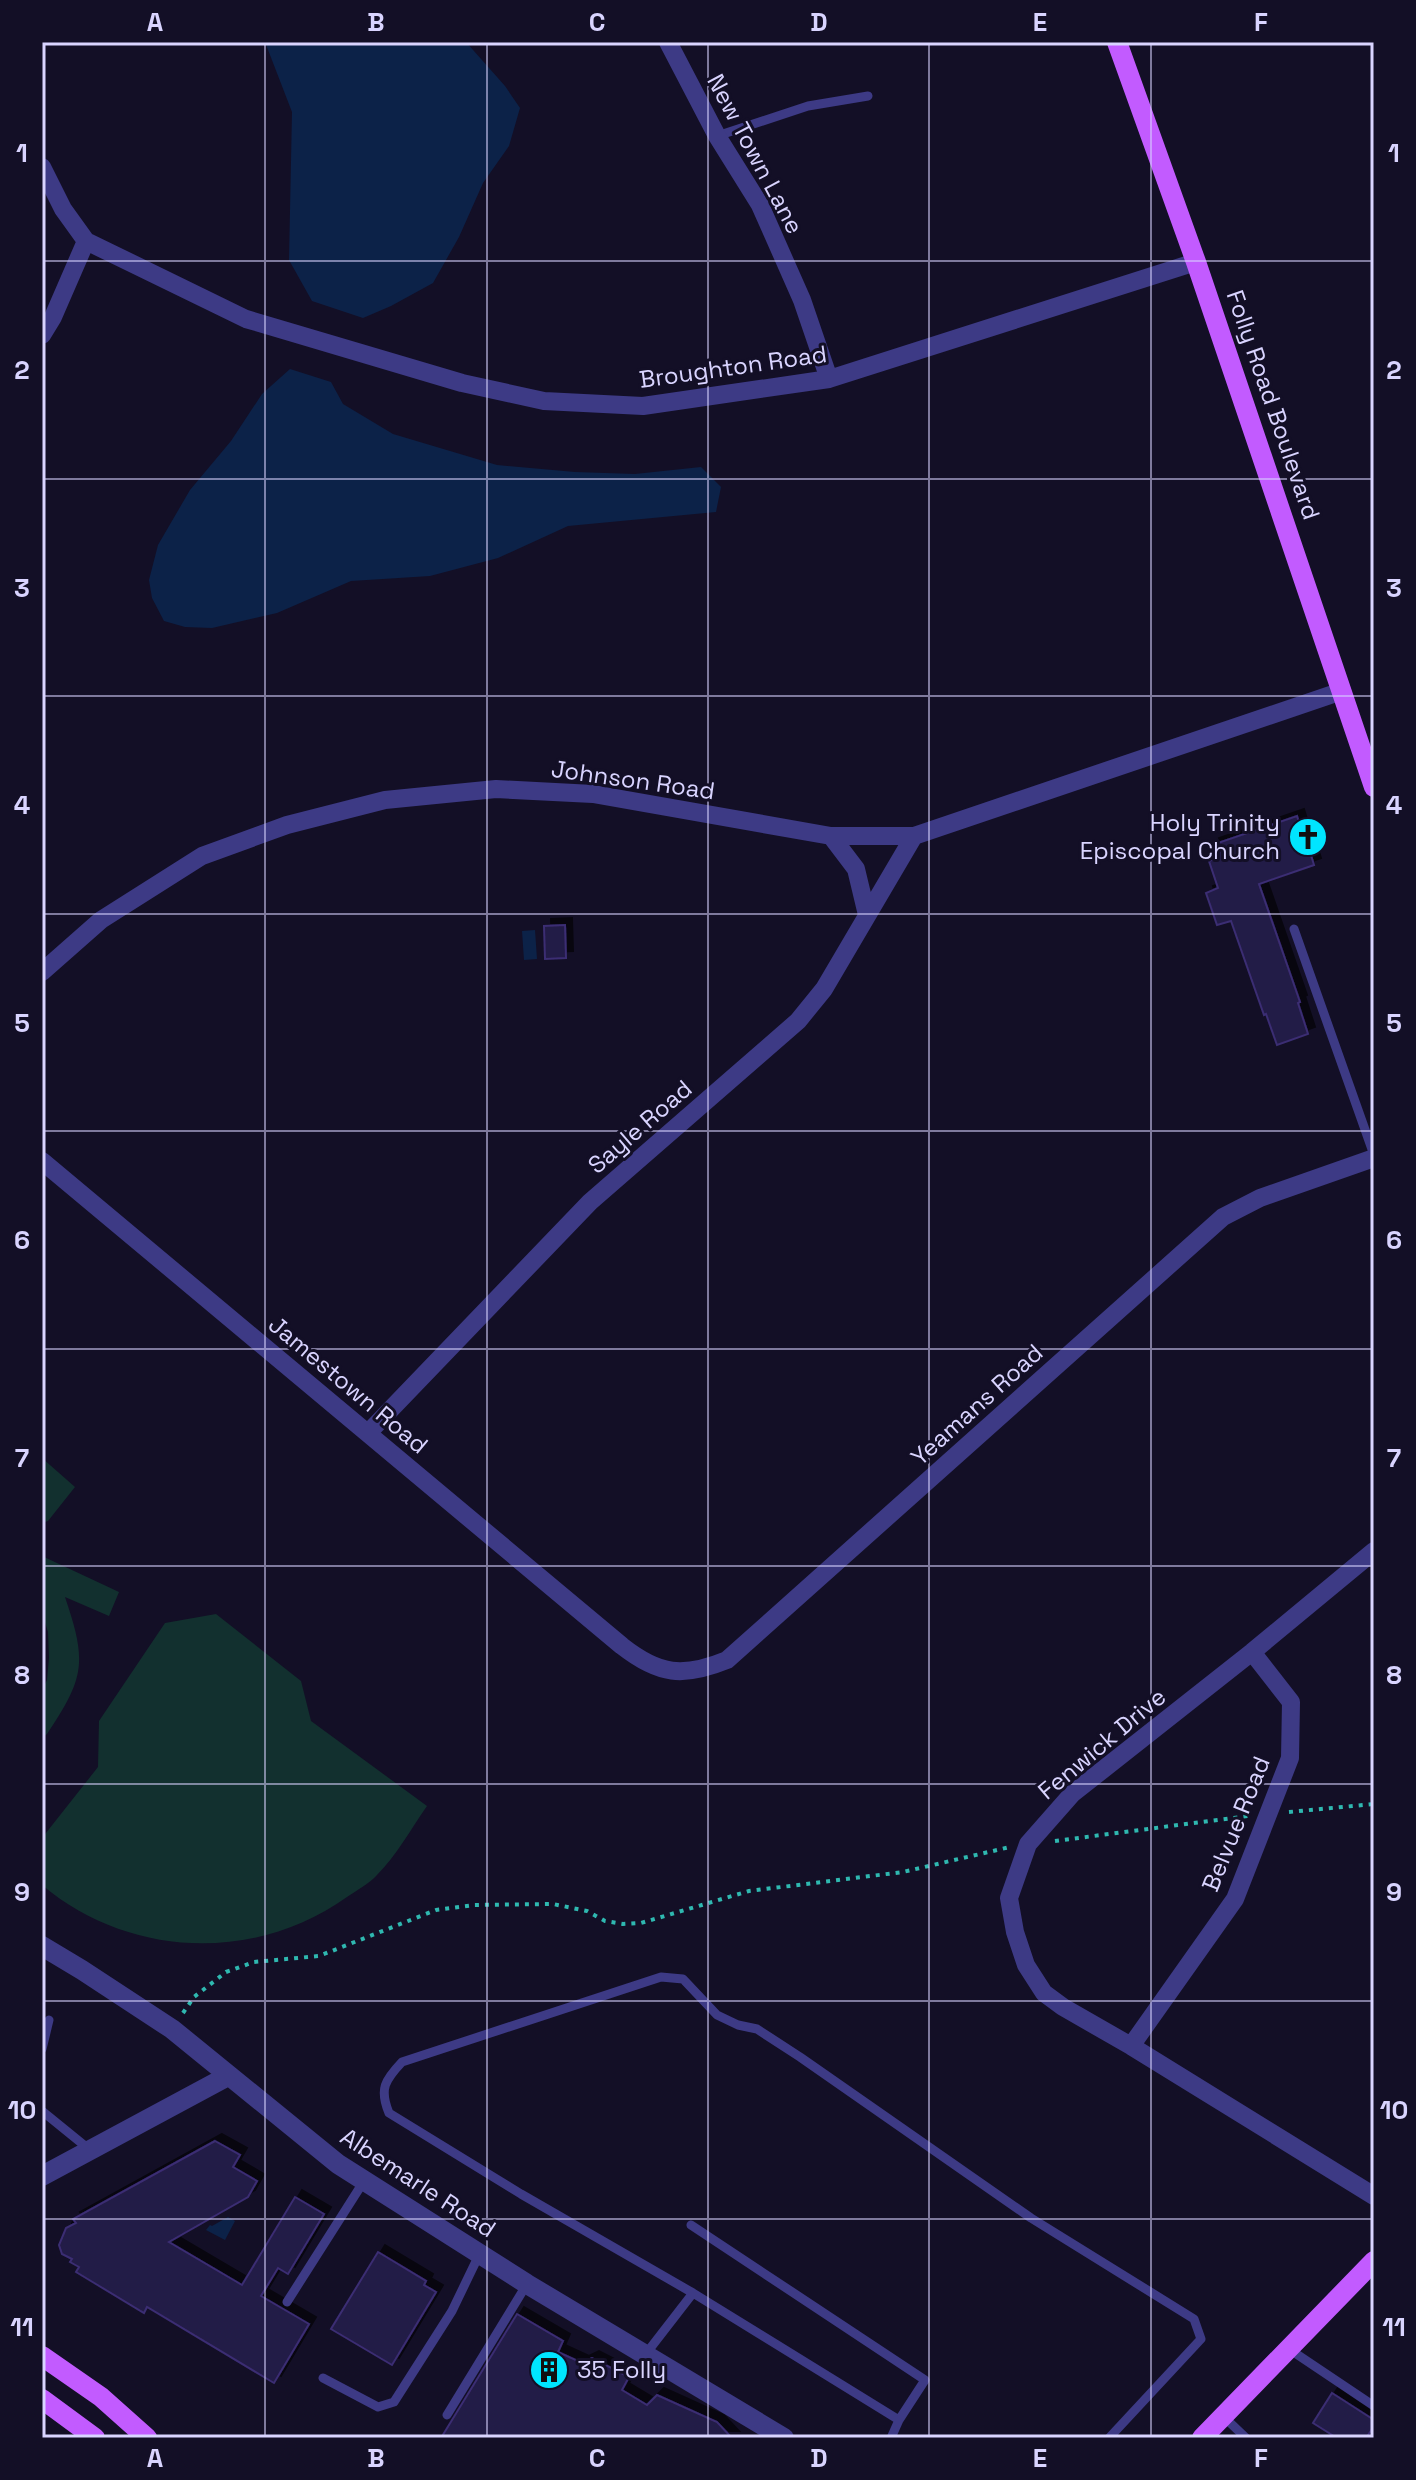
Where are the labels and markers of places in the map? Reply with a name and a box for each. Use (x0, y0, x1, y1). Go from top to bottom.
place label: Holy Trinity Episcopal Church (1080, 807, 1280, 866)
church icon: Holy Trinity Episcopal Church (1287, 816, 1329, 858)
building icon: 35 Folly (528, 2349, 570, 2391)
place label: 35 Folly (577, 2354, 666, 2385)

